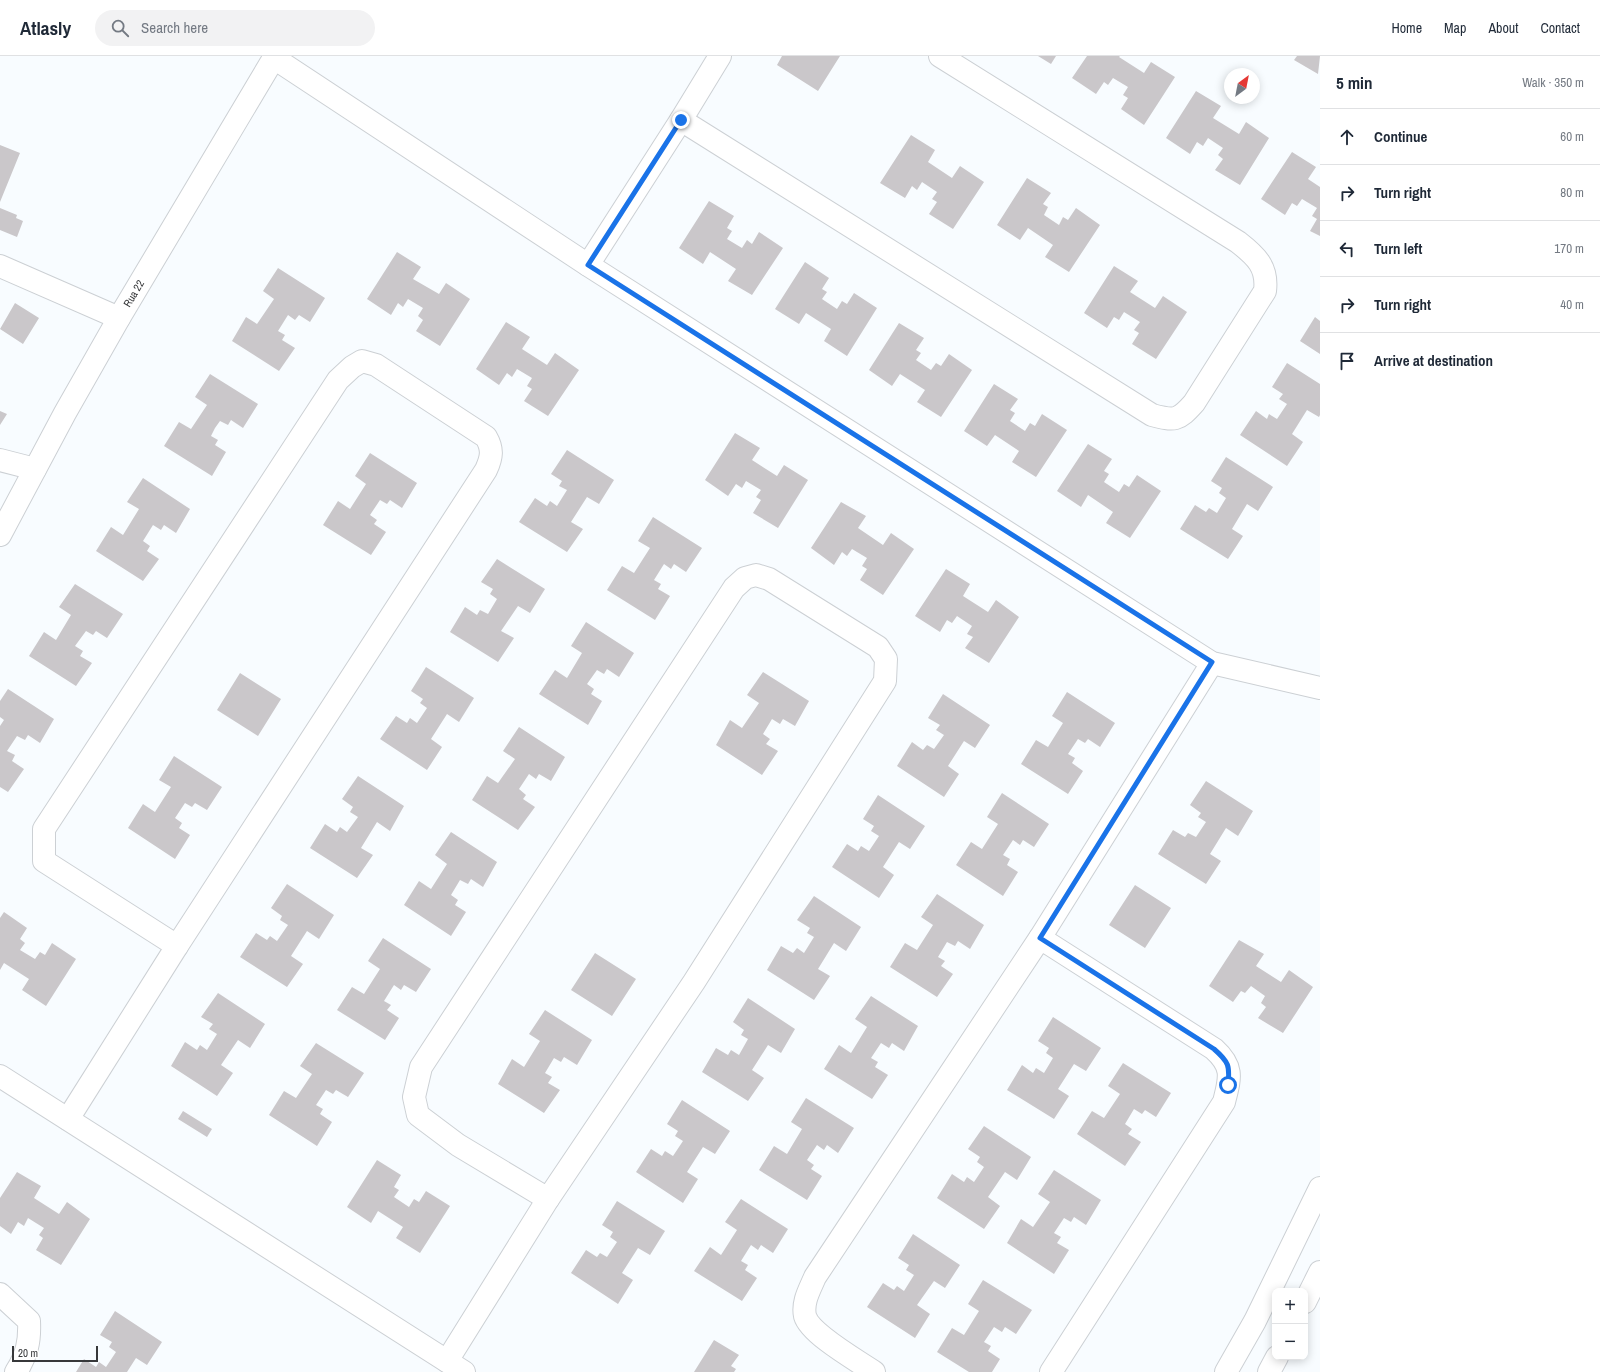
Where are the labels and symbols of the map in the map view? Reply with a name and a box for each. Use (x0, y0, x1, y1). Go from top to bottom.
north arrow (1224, 68, 1260, 104)
route end (672, 111, 690, 129)
street label: Rua 22 (120, 277, 147, 310)
route start (1219, 1076, 1237, 1094)
scale bar (12, 1344, 98, 1363)

